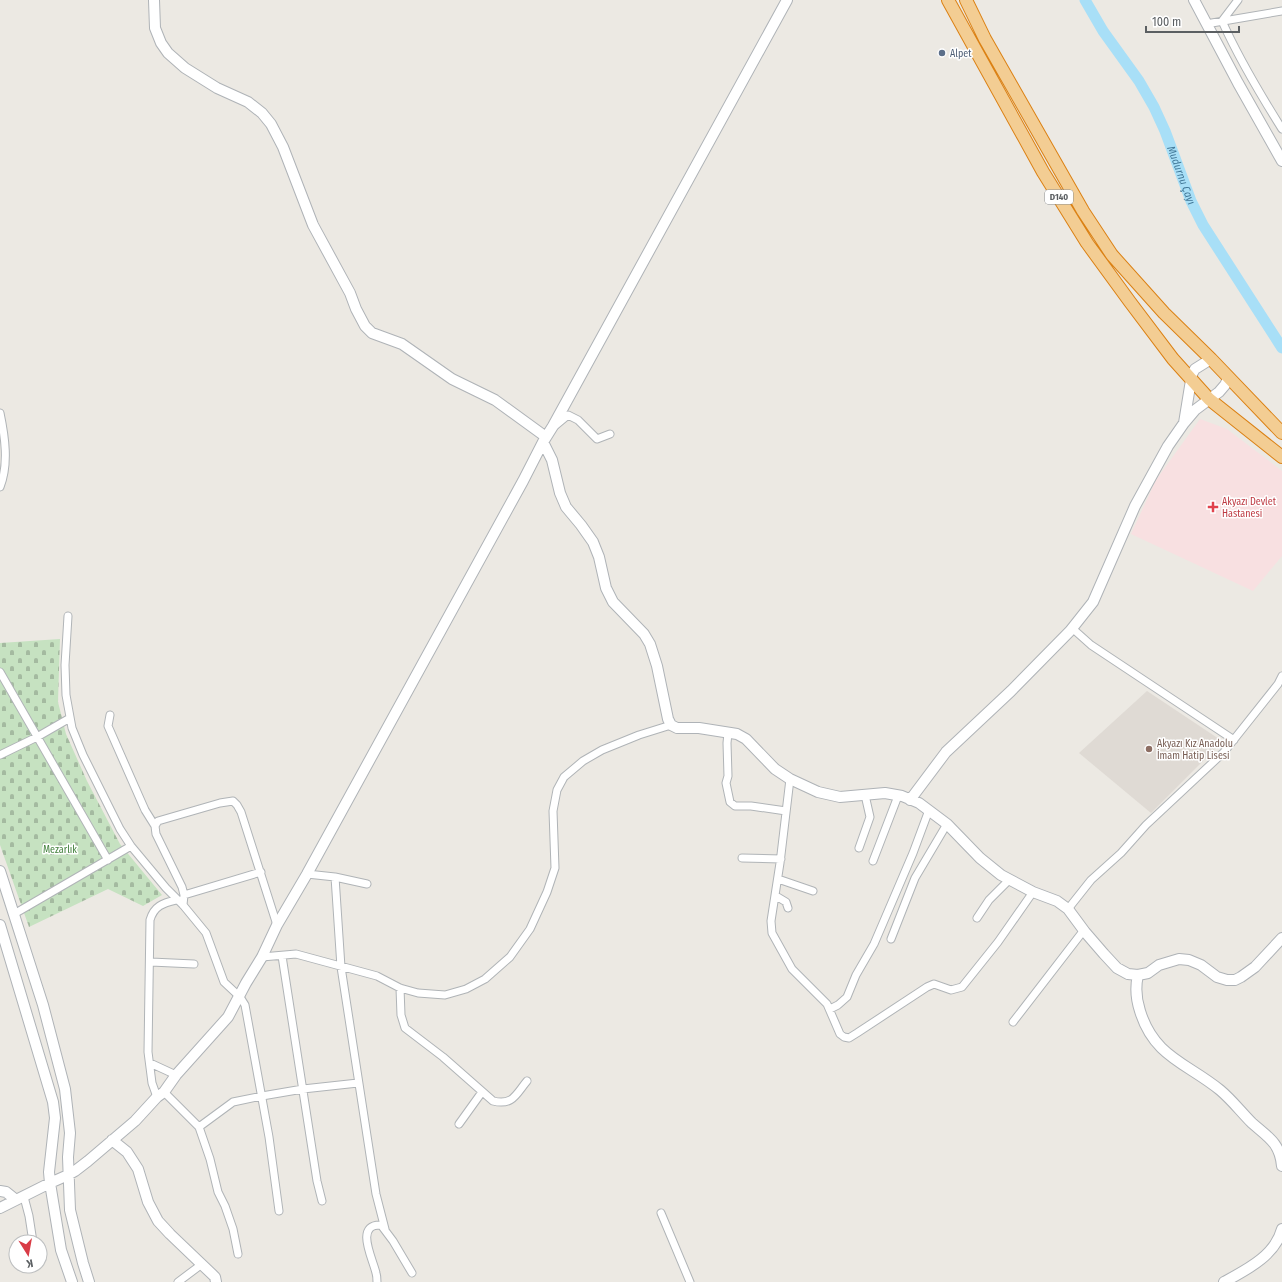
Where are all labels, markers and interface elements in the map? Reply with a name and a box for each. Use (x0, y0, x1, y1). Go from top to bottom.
scale bar (1146, 8, 1239, 34)
text: 100 m (1152, 15, 1181, 29)
marker: Alpet (937, 48, 947, 58)
place label: Alpet (950, 48, 972, 60)
water label: Mudurnu Çayı (1164, 144, 1198, 207)
road number: D140 (1045, 190, 1073, 204)
place label: Akyazı Devlet Hastanesi (1222, 496, 1277, 520)
marker: Akyazı Devlet Hastanesi (1207, 501, 1219, 513)
place label: Akyazı Kız Anadolu İmam Hatip Lisesi (1157, 738, 1233, 762)
marker: Akyazı Kız Anadolu İmam Hatip Lisesi (1144, 744, 1154, 754)
park label: Mezarlık (43, 844, 77, 856)
north arrow (8, 1234, 48, 1274)
text: K (25, 1256, 34, 1270)

